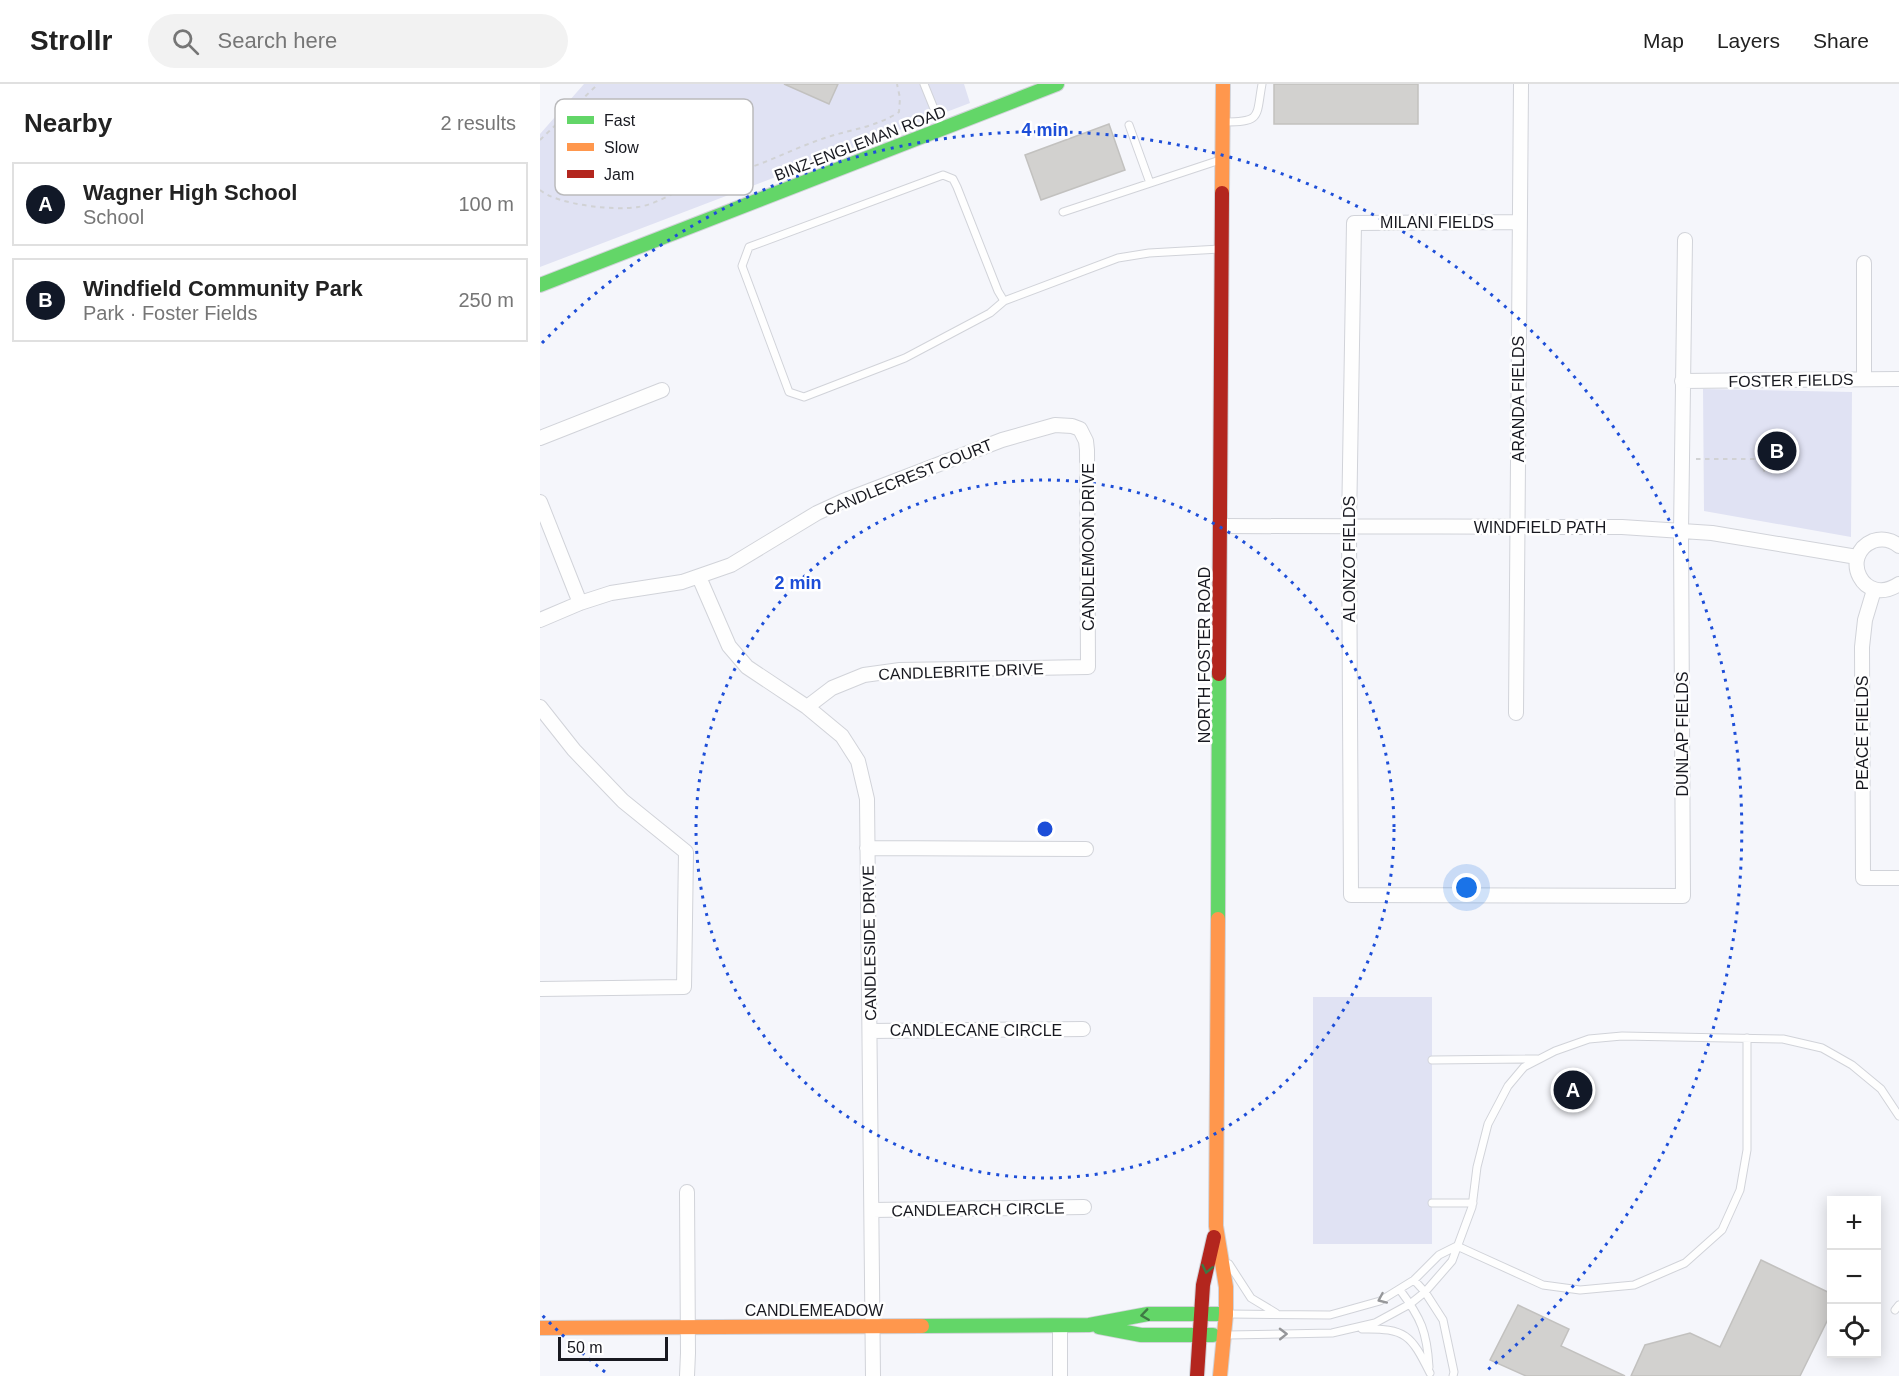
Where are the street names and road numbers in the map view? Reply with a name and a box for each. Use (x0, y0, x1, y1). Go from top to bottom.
street label: BINZ-ENGLEMAN ROAD (772, 103, 948, 184)
street label: MILANI FIELDS (1380, 214, 1494, 231)
street label: ARANDA FIELDS (1510, 336, 1527, 462)
street label: FOSTER FIELDS (1728, 371, 1854, 390)
street label: CANDLECREST COURT (822, 436, 995, 519)
street label: CANDLEMOON DRIVE (1080, 463, 1097, 631)
street label: ALONZO FIELDS (1341, 496, 1358, 622)
street label: WINDFIELD PATH (1474, 519, 1606, 536)
street label: NORTH FOSTER ROAD (1196, 567, 1213, 743)
street label: CANDLEBRITE DRIVE (878, 660, 1044, 683)
street label: DUNLAP FIELDS (1674, 671, 1691, 797)
street label: PEACE FIELDS (1854, 676, 1871, 790)
street label: CANDLESIDE DRIVE (860, 865, 879, 1021)
street label: CANDLECANE CIRCLE (890, 1022, 1062, 1039)
street label: CANDLEARCH CIRCLE (891, 1199, 1065, 1220)
street label: CANDLEMEADOW (745, 1302, 884, 1319)

